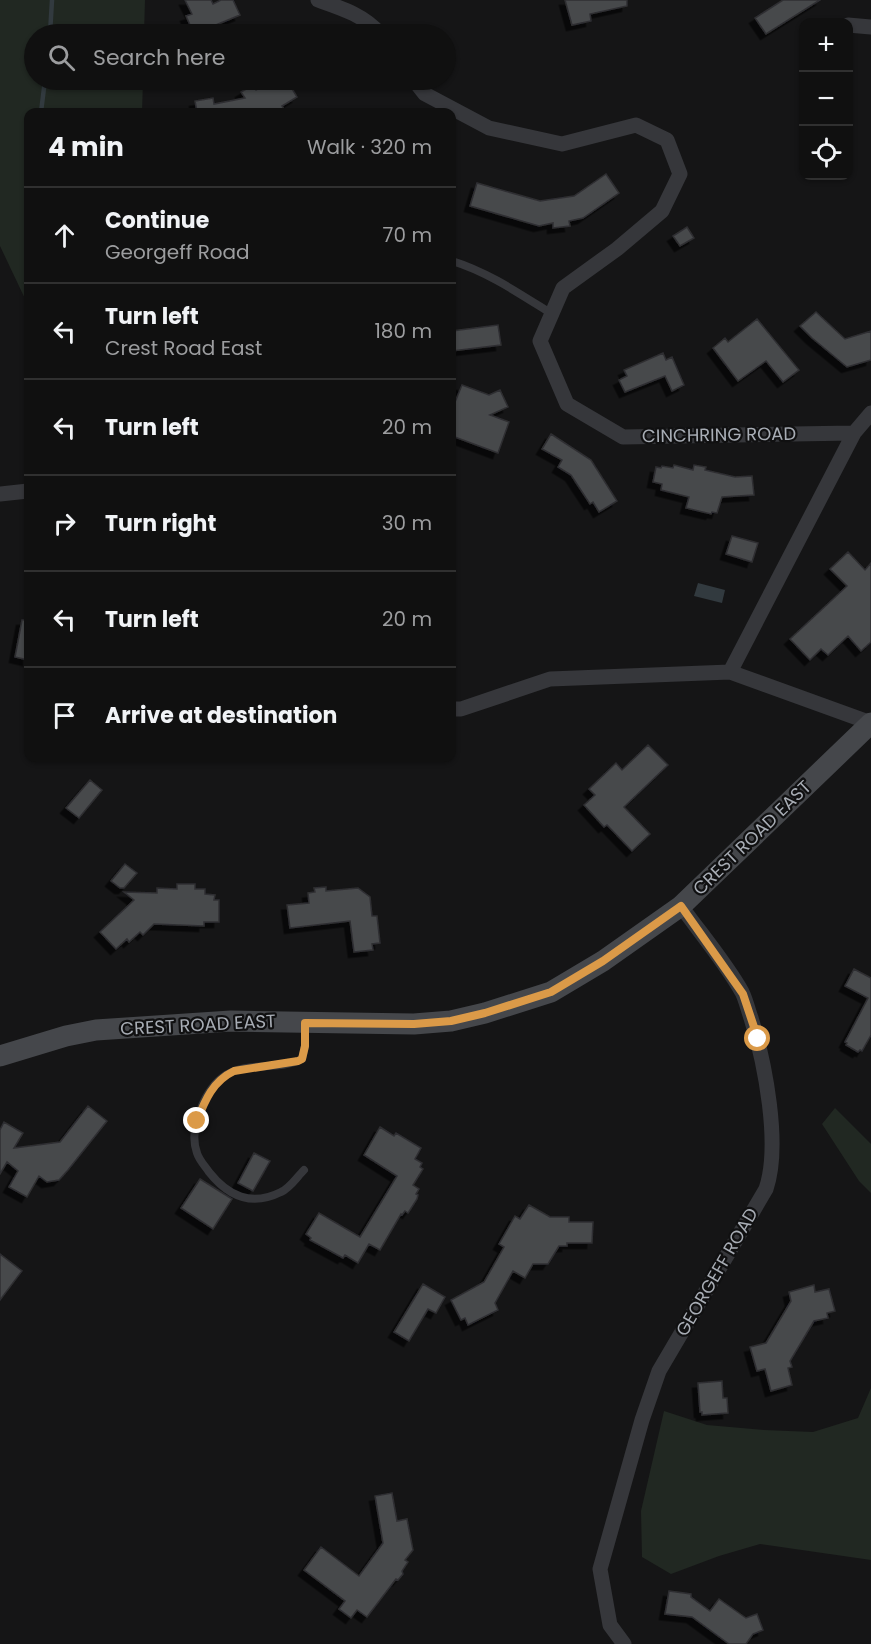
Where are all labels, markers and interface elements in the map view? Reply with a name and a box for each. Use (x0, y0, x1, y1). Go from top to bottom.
map controls (799, 18, 853, 180)
button: + (799, 18, 853, 72)
search box (24, 24, 456, 90)
icon: search (45, 41, 78, 74)
text: Search here (93, 42, 226, 73)
button: − (799, 72, 853, 126)
button: locate (799, 126, 853, 180)
text: 4 min (48, 129, 124, 165)
text: Walk · 320 m (307, 133, 432, 161)
text: Continue (105, 205, 209, 236)
icon: ahead (48, 219, 81, 252)
text: 70 m (383, 221, 432, 249)
text: Georgeff Road (105, 238, 250, 266)
text: Turn left (105, 301, 199, 332)
icon: left (48, 315, 81, 348)
text: 180 m (374, 317, 432, 345)
text: Crest Road East (105, 334, 262, 362)
icon: left (48, 411, 81, 444)
text: Turn left (105, 412, 199, 443)
text: 20 m (382, 413, 432, 441)
street label: CINCHRING ROAD (642, 421, 796, 448)
icon: right (48, 507, 81, 540)
text: Turn right (105, 508, 216, 539)
text: 30 m (382, 509, 432, 537)
icon: left (48, 603, 81, 636)
text: Turn left (105, 604, 199, 635)
text: 20 m (382, 605, 432, 633)
icon: arrive (48, 699, 81, 732)
text: Arrive at destination (105, 700, 337, 731)
street label: CREST ROAD EAST (687, 774, 816, 901)
street label: CREST ROAD EAST (120, 1008, 277, 1041)
route start (744, 1025, 770, 1051)
route end (183, 1107, 209, 1133)
street label: GEORGEFF ROAD (670, 1203, 764, 1341)

